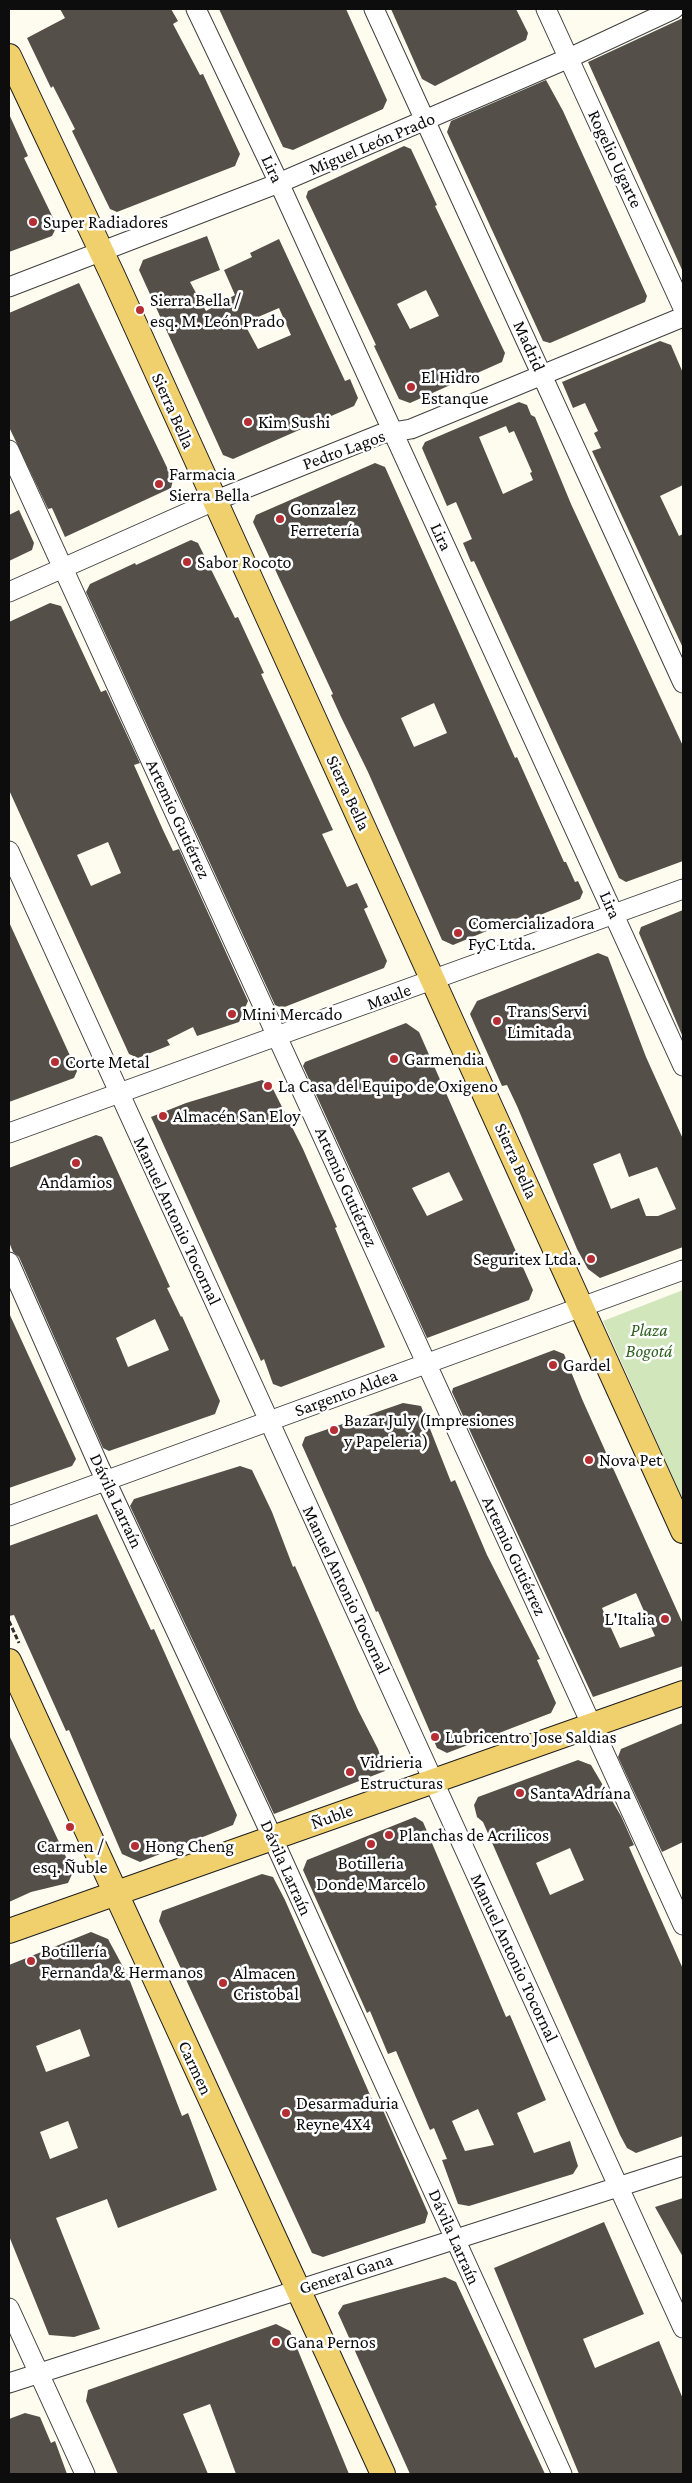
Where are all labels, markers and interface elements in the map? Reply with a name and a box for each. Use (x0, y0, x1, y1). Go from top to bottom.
street label: Rogelio Ugarte (583, 107, 647, 211)
street label: Miguel León Prado (306, 108, 438, 180)
street label: Lira (256, 152, 288, 186)
place label: Super Radiadores (43, 211, 168, 233)
marker: Super Radiadores (27, 216, 39, 228)
place label: Sierra Bella / esq. M. León Prado (150, 289, 285, 332)
marker: Sierra Bella / esq. M. León Prado (134, 304, 146, 316)
street label: Madrid (508, 317, 550, 375)
place label: El Hidro Estanque (421, 366, 488, 408)
street label: Sierra Bella (147, 370, 199, 452)
marker: El Hidro Estanque (405, 381, 417, 393)
place label: Kim Sushi (258, 411, 330, 433)
marker: Kim Sushi (242, 416, 254, 428)
street label: Pedro Lagos (300, 425, 388, 475)
place label: Farmacia Sierra Bella (169, 463, 250, 506)
marker: Farmacia Sierra Bella (153, 478, 165, 490)
place label: Gonzalez Ferretería (290, 498, 360, 540)
marker: Gonzalez Ferretería (274, 513, 286, 525)
street label: Lira (425, 520, 457, 554)
place label: Sabor Rocoto (197, 551, 291, 573)
marker: Sabor Rocoto (181, 556, 193, 568)
street label: Sierra Bella (321, 752, 375, 834)
street label: Artemio Gutiérrez (141, 756, 215, 882)
street label: Lira (594, 888, 626, 922)
place label: Comercializadora FyC Ltda. (468, 912, 595, 954)
marker: Comercializadora FyC Ltda. (452, 927, 464, 939)
street label: Maule (364, 979, 414, 1015)
place label: Trans Servi Limitada (507, 1000, 587, 1042)
place label: Mini Mercado (242, 1003, 342, 1025)
marker: Mini Mercado (226, 1008, 238, 1020)
marker: Trans Servi Limitada (491, 1015, 503, 1027)
place label: Garmendia (404, 1048, 485, 1070)
place label: Corte Metal (65, 1051, 150, 1073)
marker: Garmendia (388, 1053, 400, 1065)
marker: Corte Metal (49, 1056, 61, 1068)
place label: La Casa del Equipo de Oxigeno (278, 1075, 498, 1097)
marker: La Casa del Equipo de Oxigeno (262, 1080, 274, 1092)
place label: Almacén San Eloy (173, 1105, 301, 1127)
marker: Almacén San Eloy (157, 1110, 169, 1122)
street label: Sierra Bella (490, 1120, 542, 1202)
street label: Artemio Gutiérrez (310, 1124, 382, 1250)
street label: Manuel Antonio Tocornal (128, 1133, 226, 1309)
marker: Andamios (70, 1157, 82, 1169)
place label: Andamios (40, 1171, 112, 1193)
place label: Seguritex Ltda. (473, 1248, 581, 1270)
marker: Seguritex Ltda. (585, 1253, 597, 1265)
park label: Plaza Bogotá (626, 1319, 672, 1362)
place label: Gardel (563, 1354, 611, 1376)
marker: Gardel (547, 1359, 559, 1371)
street label: Sargento Aldea (292, 1364, 400, 1422)
place label: Bazar July (Impresiones y Papeleria) (344, 1409, 514, 1452)
marker: Bazar July (Impresiones y Papeleria) (328, 1424, 340, 1436)
place label: Nova Pet (599, 1449, 662, 1471)
street label: Dávila Larraín (85, 1450, 147, 1552)
marker: Nova Pet (583, 1454, 595, 1466)
street label: Artemio Gutiérrez (477, 1493, 551, 1619)
street label: Manuel Antonio Tocornal (297, 1502, 395, 1678)
place label: L'Italia (604, 1608, 655, 1630)
marker: L'Italia (659, 1613, 671, 1625)
place label: Lubricentro Jose Saldias (445, 1726, 617, 1748)
marker: Lubricentro Jose Saldias (429, 1731, 441, 1743)
place label: Vidrieria Estructuras (360, 1751, 443, 1794)
marker: Vidrieria Estructuras (344, 1766, 356, 1778)
place label: Santa Adríana (530, 1782, 631, 1804)
marker: Santa Adríana (514, 1787, 526, 1799)
street label: Ñuble (308, 1799, 356, 1835)
street label: Dávila Larraín (255, 1817, 317, 1919)
marker: Carmen / esq. Ñuble (64, 1821, 76, 1833)
place label: Planchas de Acrilicos (399, 1824, 549, 1846)
marker: Planchas de Acrilicos (383, 1829, 395, 1841)
place label: Carmen / esq. Ñuble (33, 1835, 107, 1878)
place label: Hong Cheng (145, 1835, 234, 1857)
marker: Botilleria Donde Marcelo (365, 1838, 377, 1850)
marker: Hong Cheng (129, 1840, 141, 1852)
place label: Botilleria Donde Marcelo (316, 1852, 426, 1895)
street label: Manuel Antonio Tocornal (465, 1870, 563, 2046)
place label: Botillería Fernanda & Hermanos (41, 1940, 203, 1982)
marker: Botillería Fernanda & Hermanos (25, 1955, 37, 1967)
place label: Almacen Cristobal (233, 1962, 299, 2005)
marker: Almacen Cristobal (217, 1977, 229, 1989)
street label: Carmen (173, 2037, 217, 2099)
place label: Desarmaduria Reyne 4X4 (296, 2092, 399, 2134)
marker: Desarmaduria Reyne 4X4 (280, 2107, 292, 2119)
street label: Dávila Larraín (423, 2186, 485, 2288)
street label: General Gana (296, 2249, 396, 2299)
place label: Gana Pernos (286, 2331, 376, 2353)
marker: Gana Pernos (270, 2336, 282, 2348)

